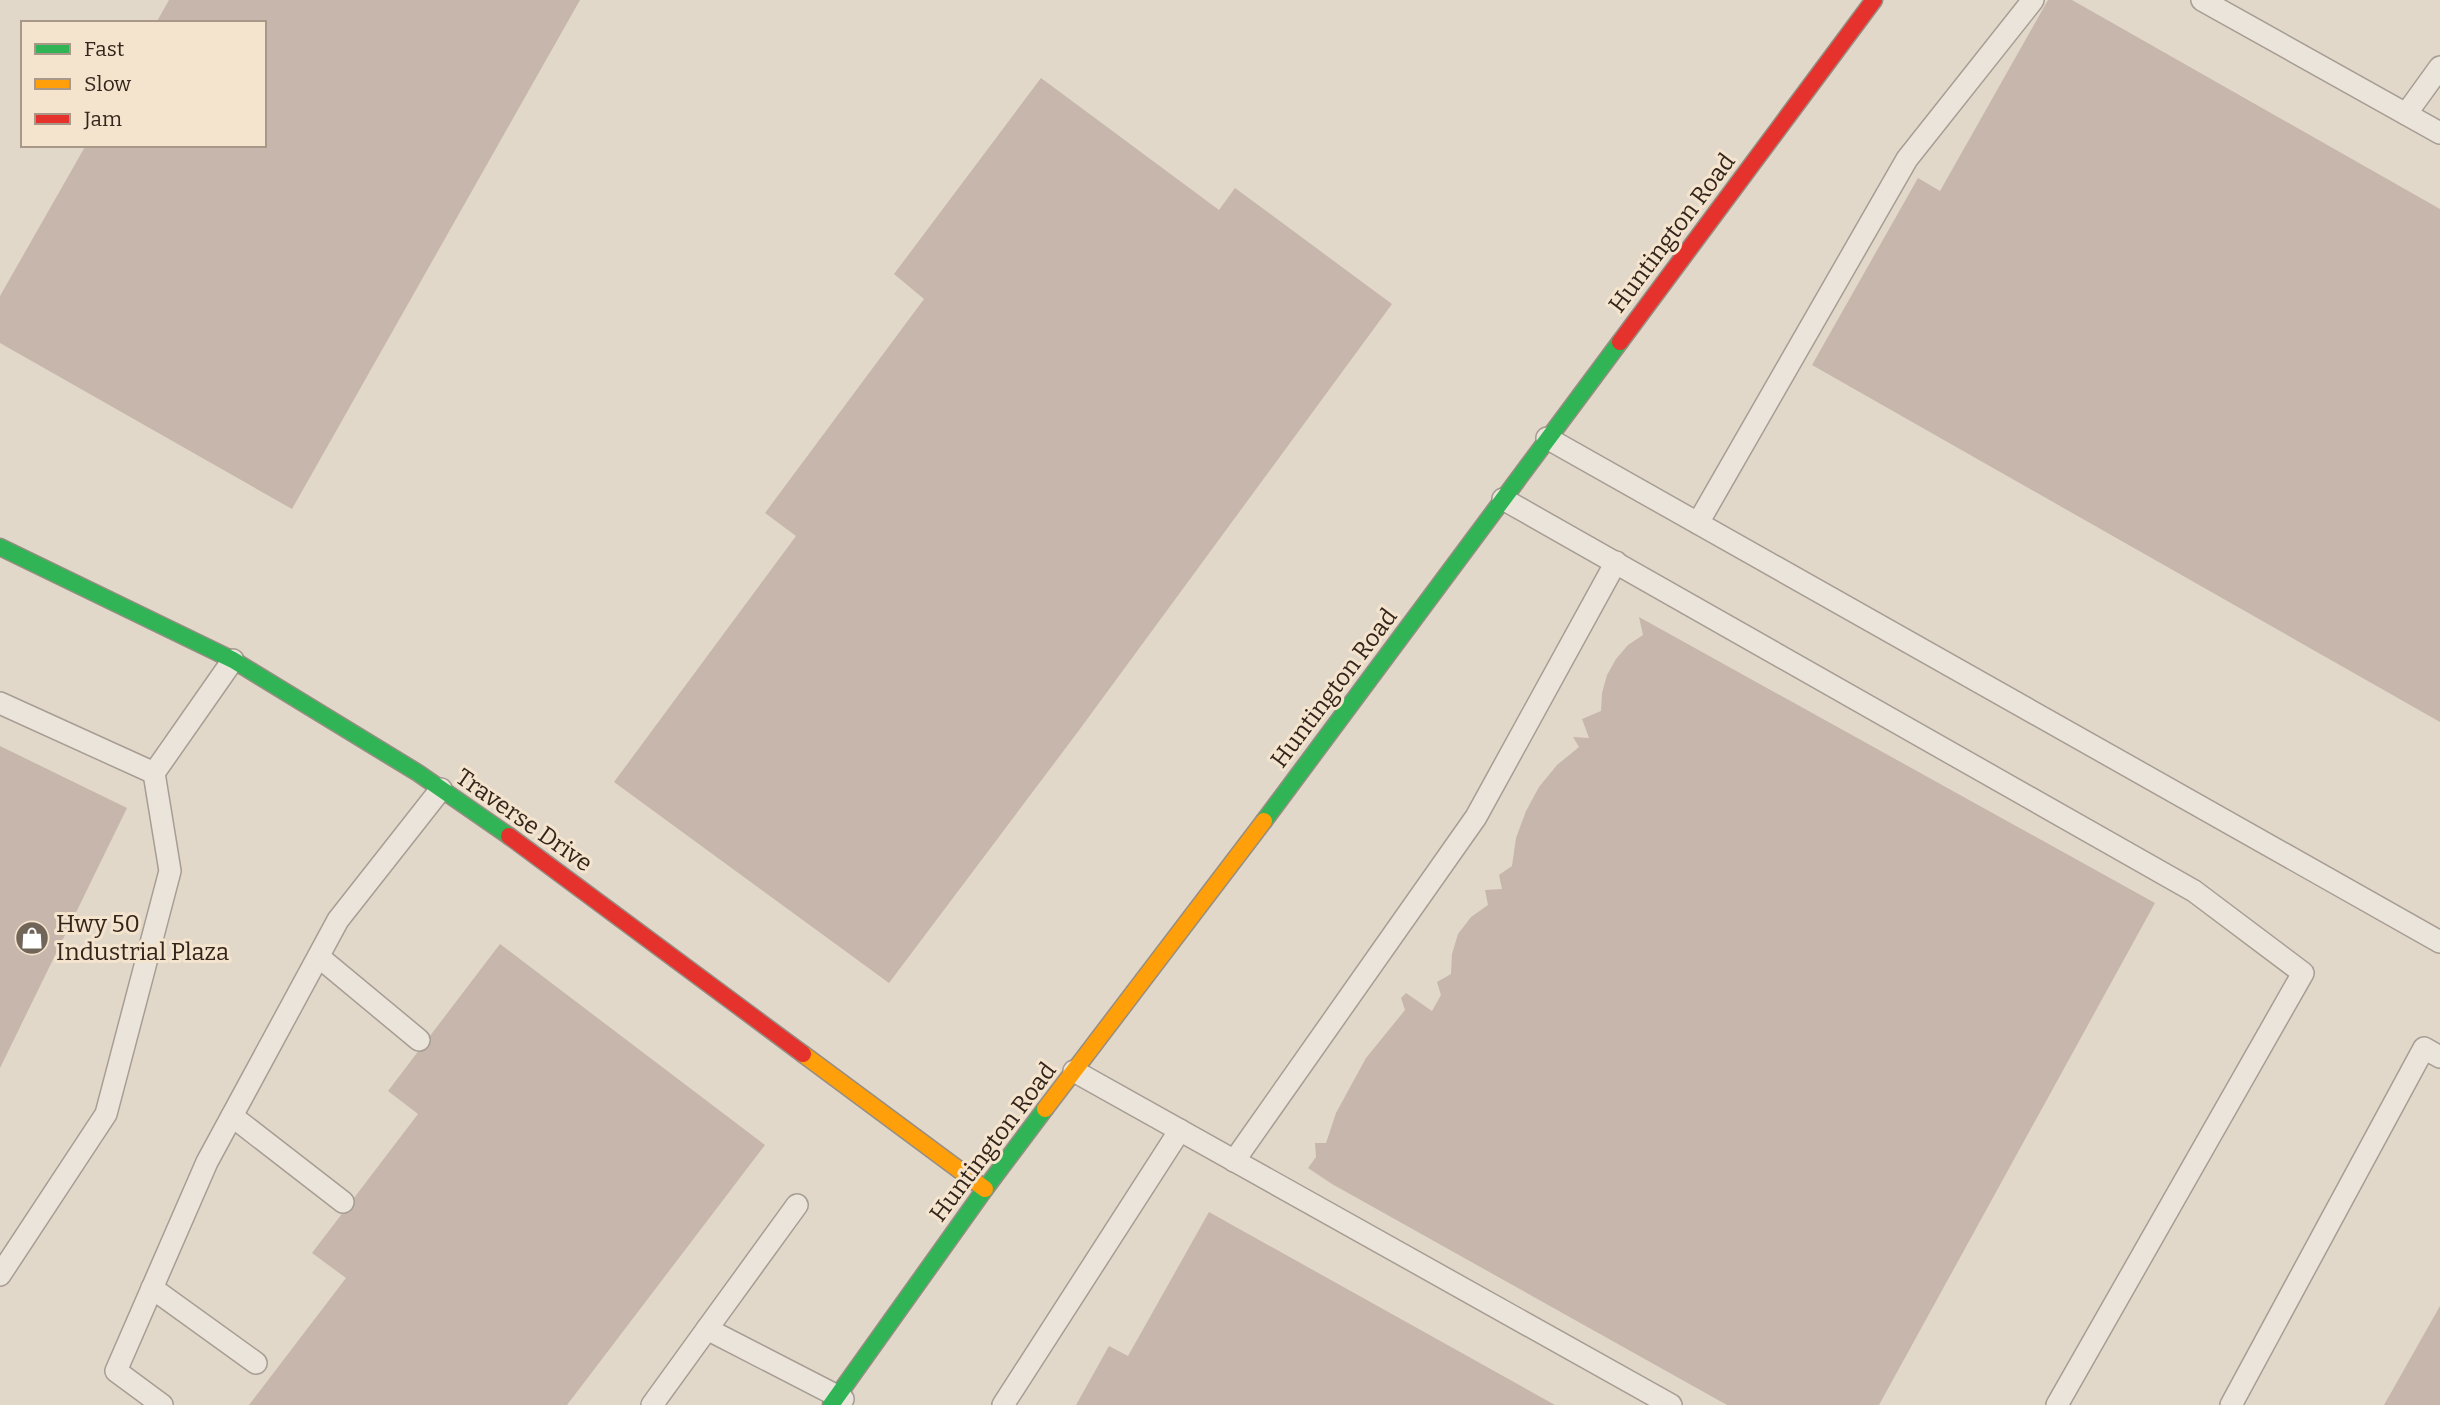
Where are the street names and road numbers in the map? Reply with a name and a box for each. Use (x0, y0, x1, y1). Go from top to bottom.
street label: Huntington Road (1603, 148, 1741, 318)
street label: Huntington Road (1265, 603, 1403, 773)
street label: Traverse Drive (450, 763, 598, 877)
street label: Huntington Road (924, 1057, 1062, 1227)

